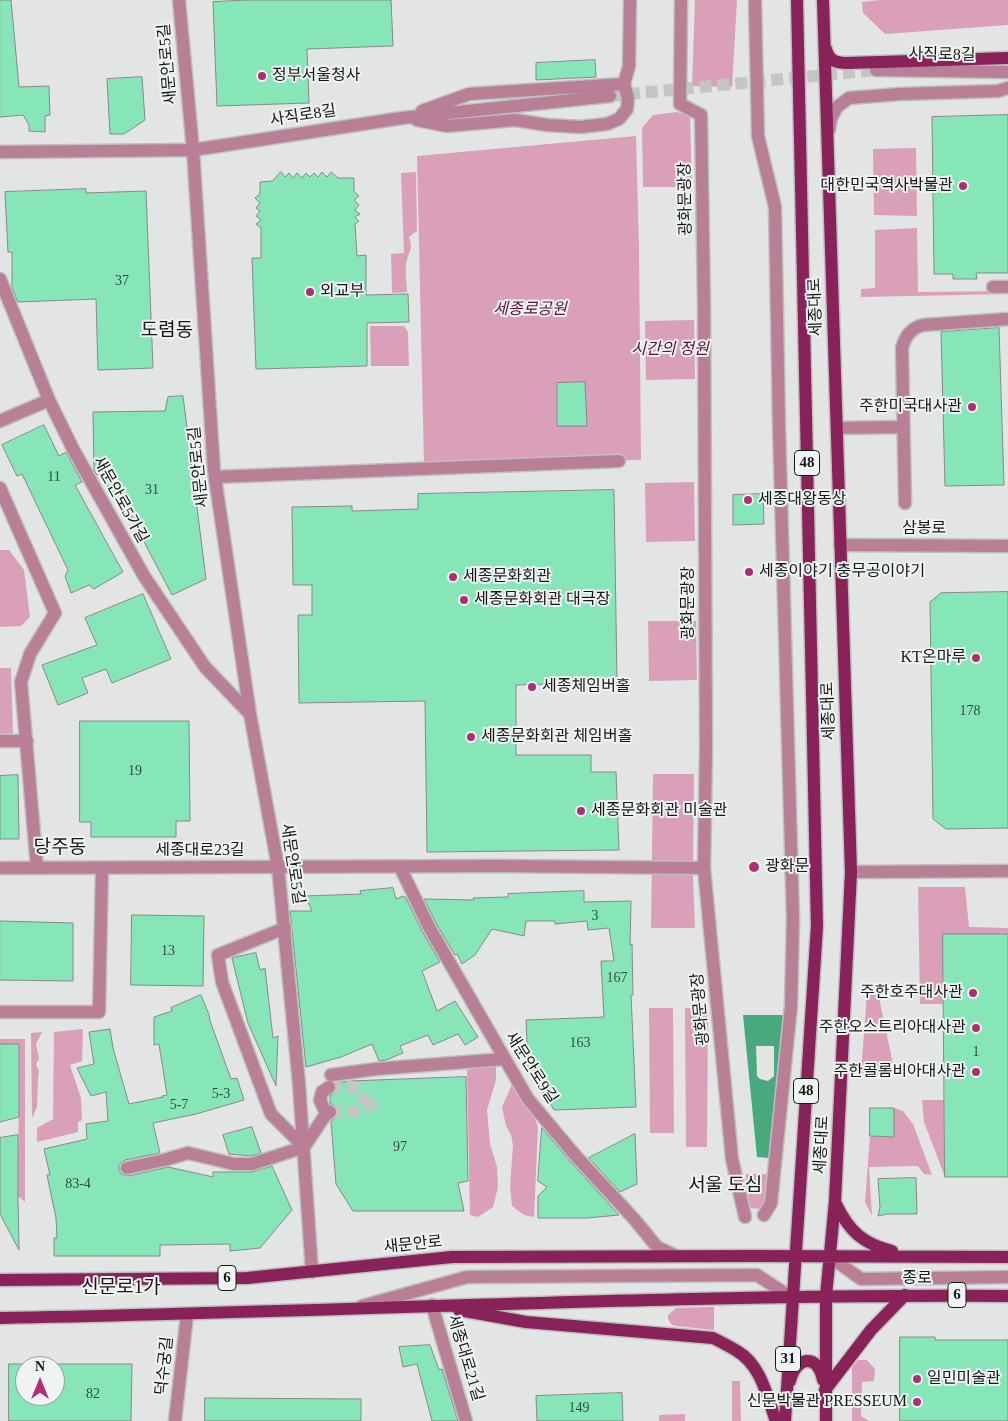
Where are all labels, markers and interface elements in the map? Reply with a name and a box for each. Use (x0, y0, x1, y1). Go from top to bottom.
street label: 새문안로5길 (155, 23, 181, 105)
street label: 사직로8길 (908, 45, 976, 65)
place label: 정부서울청사 (272, 66, 360, 86)
marker: 정부서울청사 (256, 70, 268, 82)
street label: 사직로8길 (268, 101, 338, 131)
street label: 광화문광장 (676, 162, 696, 236)
place label: 대한민국역사박물관 (821, 176, 953, 196)
marker: 대한민국역사박물관 (957, 180, 969, 192)
house number: 37 (115, 273, 129, 289)
street label: 세종대로 (805, 277, 827, 337)
place label: 외교부 (320, 282, 364, 302)
marker: 외교부 (304, 286, 316, 298)
park label: 세종로공원 (493, 300, 567, 320)
district label: 도렴동 (141, 320, 193, 342)
park label: 시간의 정원 (631, 340, 709, 360)
place label: 주한미국대사관 (859, 397, 962, 417)
marker: 주한미국대사관 (966, 401, 978, 413)
street label: 새문안로5길 (185, 425, 213, 509)
road number: 48 (794, 450, 820, 476)
street label: 새문안로5가길 (88, 453, 152, 547)
house number: 11 (47, 469, 61, 485)
house number: 31 (145, 482, 159, 498)
place label: 세종대왕동상 (758, 490, 846, 510)
marker: 세종대왕동상 (742, 494, 754, 506)
street label: 삼봉로 (902, 519, 946, 539)
place label: 세종이야기 충무공이야기 (759, 562, 925, 582)
street label: 광화문광장 (679, 566, 699, 640)
marker: 세종이야기 충무공이야기 (743, 566, 755, 578)
place label: 세종문화회관 (463, 567, 551, 587)
marker: 세종문화회관 (447, 571, 459, 583)
place label: 세종문화회관 대극장 (474, 590, 610, 610)
marker: 세종문화회관 대극장 (458, 594, 470, 606)
place label: KT온마루 (901, 648, 966, 668)
marker: KT온마루 (970, 652, 982, 664)
place label: 세종체임버홀 (542, 677, 630, 697)
marker: 세종체임버홀 (526, 681, 538, 693)
street label: 세종대로 (818, 681, 840, 741)
house number: 178 (960, 703, 980, 719)
place label: 세종문화회관 체임버홀 (481, 727, 632, 747)
marker: 세종문화회관 체임버홀 (465, 731, 477, 743)
house number: 19 (128, 763, 142, 779)
place label: 세종문화회관 미술관 (591, 801, 727, 821)
marker: 세종문화회관 미술관 (575, 805, 587, 817)
street label: 새문안로5길 (276, 822, 308, 906)
district label: 당주동 (34, 837, 86, 859)
street label: 세종대로23길 (155, 841, 245, 861)
place label: 광화문 (765, 857, 809, 877)
marker: 광화문 (747, 860, 761, 874)
house number: 3 (592, 908, 598, 924)
house number: 13 (161, 943, 175, 959)
house number: 167 (606, 970, 628, 986)
street label: 광화문광장 (688, 972, 714, 1046)
place label: 주한호주대사관 (860, 983, 963, 1003)
marker: 주한호주대사관 (967, 987, 979, 999)
place label: 주한오스트리아대사관 (819, 1018, 966, 1038)
marker: 주한오스트리아대사관 (970, 1022, 982, 1034)
street label: 새문안로9길 (501, 1029, 561, 1107)
house number: 163 (570, 1035, 590, 1051)
house number: 1 (972, 1044, 979, 1060)
place label: 주한콜롬비아대사관 (834, 1062, 966, 1082)
marker: 주한콜롬비아대사관 (970, 1066, 982, 1078)
road number: 48 (794, 1078, 818, 1104)
house number: 5-3 (212, 1086, 230, 1102)
house number: 5-7 (170, 1097, 188, 1113)
street label: 세종대로 (811, 1115, 833, 1175)
house number: 97 (393, 1139, 407, 1155)
district label: 서울 도심 (688, 1175, 762, 1197)
house number: 83-4 (65, 1176, 91, 1192)
street label: 새문안로 (383, 1232, 443, 1258)
road number: 6 (218, 1266, 236, 1290)
street label: 종로 (902, 1269, 932, 1289)
district label: 신문로1가 (81, 1277, 161, 1299)
road number: 6 (948, 1282, 966, 1308)
street label: 세종대로21길 (443, 1312, 487, 1404)
street label: 덕수궁길 (152, 1336, 178, 1396)
road number: 31 (776, 1346, 800, 1372)
north arrow (15, 1356, 65, 1406)
text: N (35, 1359, 45, 1374)
place label: 일민미술관 (927, 1369, 1001, 1389)
marker: 일민미술관 (911, 1373, 923, 1385)
house number: 82 (86, 1386, 100, 1402)
place label: 신문박물관 PRESSEUM (747, 1392, 907, 1412)
marker: 신문박물관 PRESSEUM (911, 1396, 923, 1408)
house number: 149 (568, 1400, 590, 1416)

